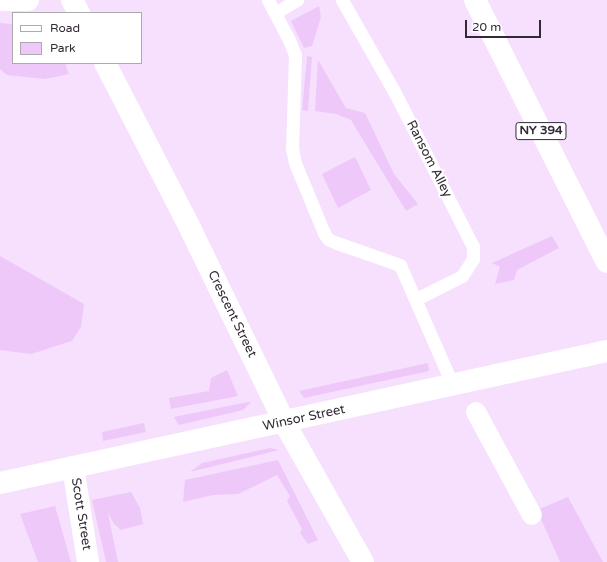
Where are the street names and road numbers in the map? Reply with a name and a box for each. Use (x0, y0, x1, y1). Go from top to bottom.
street label: Ransom Alley (403, 118, 455, 200)
road number: NY 394 (515, 121, 567, 141)
street label: Crescent Street (204, 268, 260, 360)
street label: Winsor Street (261, 402, 347, 434)
street label: Scott Street (68, 477, 94, 551)

